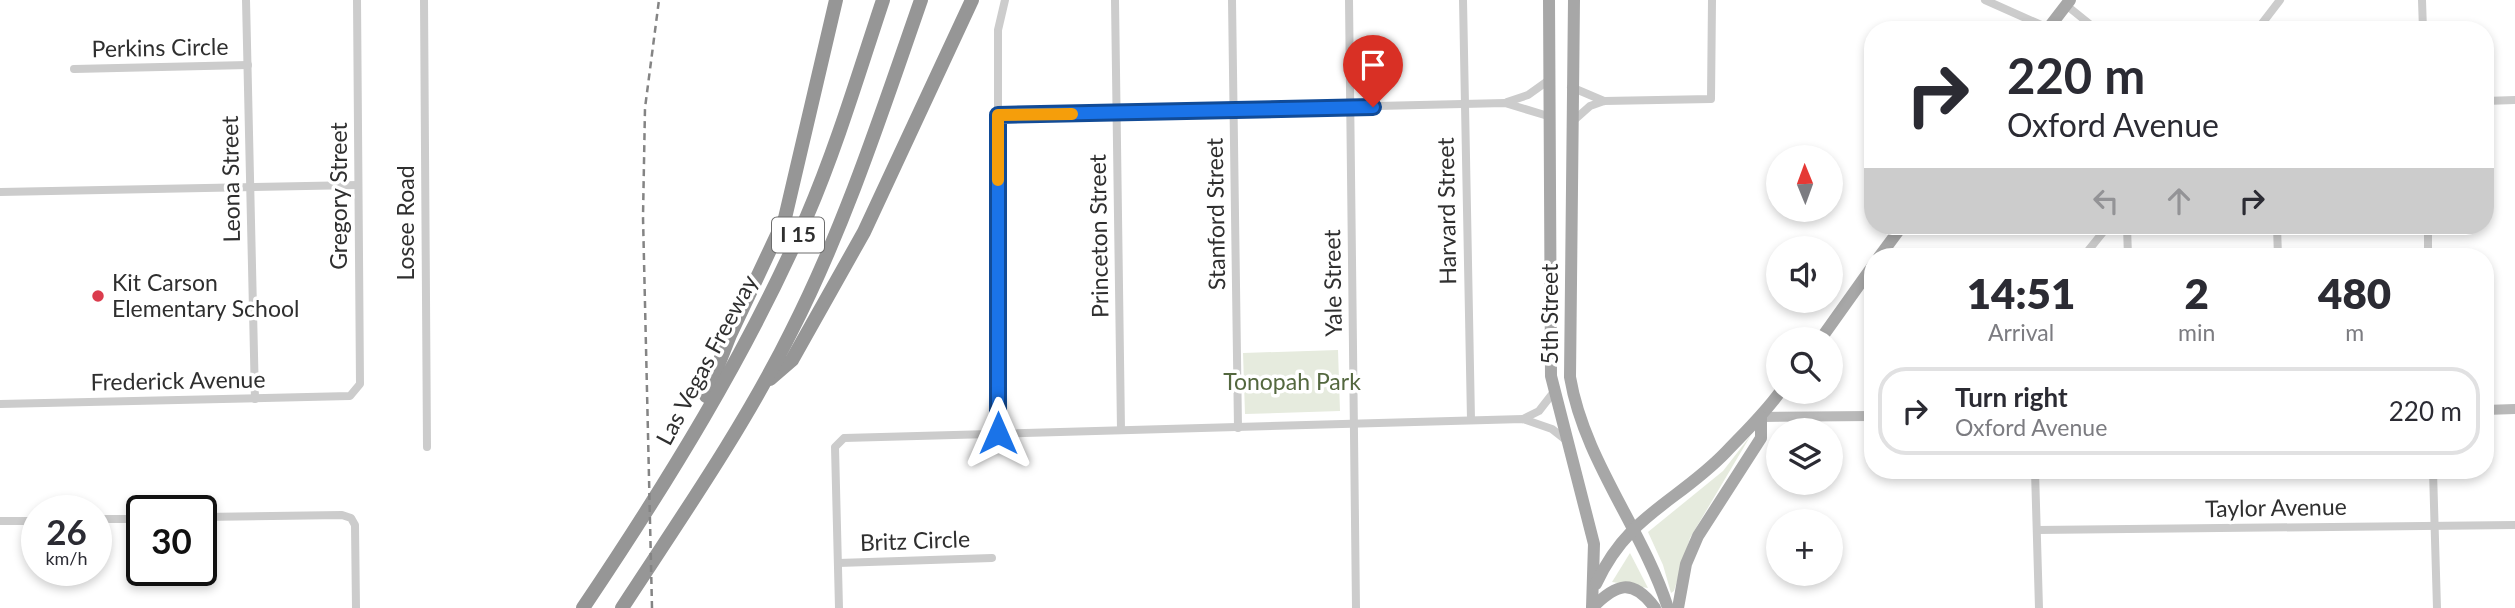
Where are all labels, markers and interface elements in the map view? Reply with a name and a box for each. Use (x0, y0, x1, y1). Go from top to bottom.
street label: Perkins Circle (91, 32, 229, 62)
pin (1343, 35, 1403, 107)
icon: arrive (1354, 46, 1392, 84)
text: 220 m (2007, 46, 2145, 104)
icon: right (1892, 49, 1983, 140)
text: Oxford Avenue (2007, 105, 2219, 144)
street label: Leona Street (215, 115, 245, 243)
street label: Gregory Street (324, 121, 352, 270)
street label: Harvard Street (1431, 136, 1461, 285)
street label: Stanford Street (1200, 137, 1230, 290)
north arrow (1766, 145, 1843, 222)
map controls (1766, 145, 1843, 586)
street label: Princeton Street (1083, 153, 1113, 318)
street label: Losee Road (391, 165, 419, 281)
icon: left (2087, 182, 2125, 220)
icon: ahead (2160, 182, 2198, 220)
icon: right (2233, 182, 2271, 220)
road number: I 15 (772, 218, 824, 252)
street label: Yale Street (1317, 228, 1347, 337)
button: sound (1766, 236, 1843, 313)
street label: 5th Street (1535, 263, 1563, 364)
place label: Kit Carson Elementary School (112, 268, 299, 322)
text: 14:51 (1967, 268, 2075, 318)
text: 2 (2185, 268, 2209, 318)
text: 480 (2318, 268, 2391, 318)
street label: Las Vegas Freeway (650, 270, 763, 449)
marker: Kit Carson Elementary School (90, 288, 106, 304)
text: Arrival (1988, 318, 2054, 346)
text: min (2178, 318, 2215, 346)
text: m (2345, 318, 2364, 346)
button: search (1766, 327, 1843, 404)
street label: Frederick Avenue (90, 364, 266, 396)
park label: Tonopah Park (1223, 367, 1361, 395)
text: Turn right (1955, 381, 2068, 413)
icon: right (1896, 392, 1934, 430)
text: 220 m (2389, 395, 2462, 427)
position arrow (961, 396, 1035, 470)
text: Oxford Avenue (1955, 413, 2107, 441)
button: layers (1766, 418, 1843, 495)
street label: Taylor Avenue (2205, 492, 2347, 522)
speed limit sign: 30 (126, 495, 217, 586)
button: + (1766, 509, 1843, 586)
text: 26 (46, 510, 87, 552)
street label: Britz Circle (859, 524, 971, 556)
text: km/h (45, 547, 88, 569)

